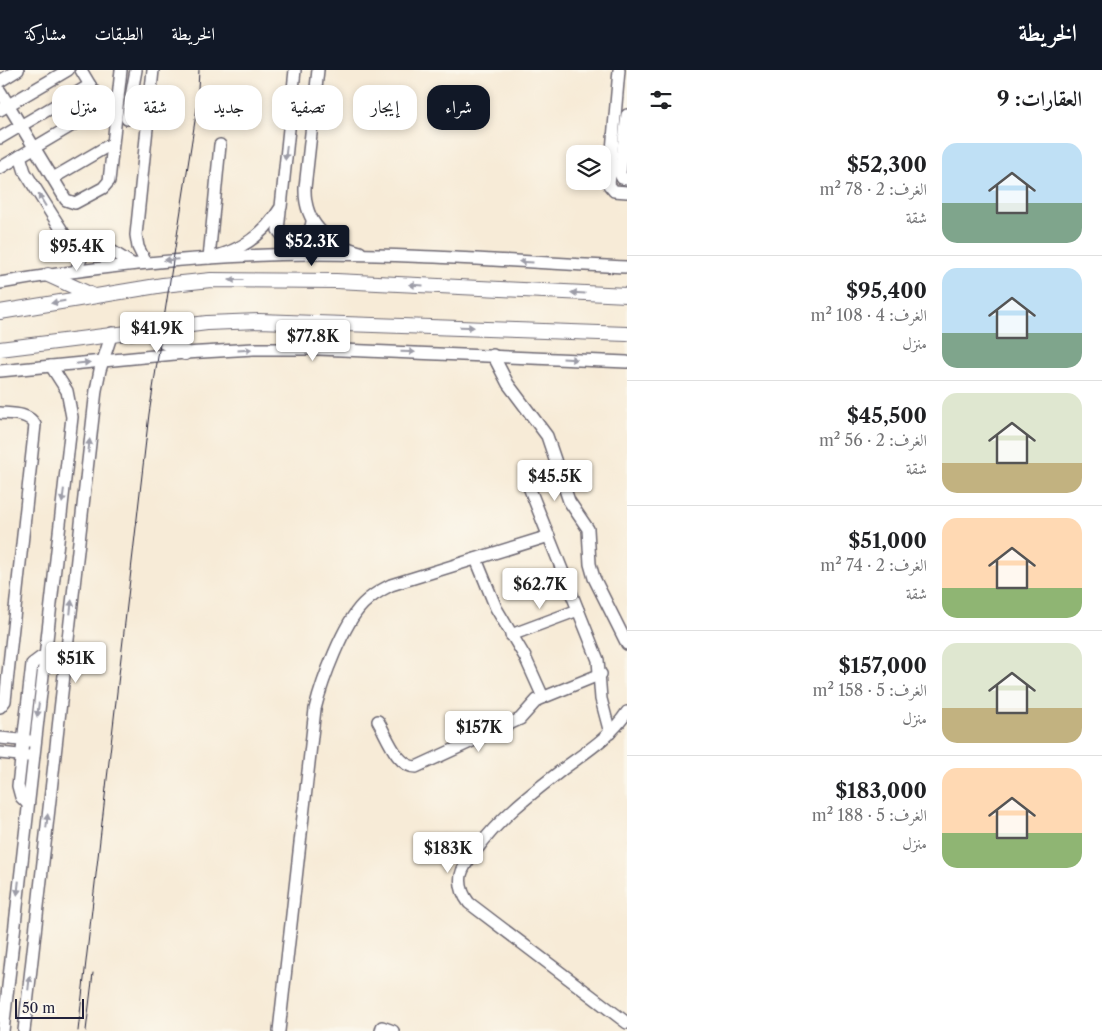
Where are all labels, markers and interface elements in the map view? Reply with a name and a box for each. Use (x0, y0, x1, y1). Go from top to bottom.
text: الخريطة (1019, 18, 1077, 47)
text: مشاركة (25, 23, 66, 45)
text: الطبقات (94, 23, 143, 45)
text: الخريطة (171, 23, 215, 45)
chip: منزل (52, 85, 115, 130)
chip: شقة (125, 85, 185, 130)
chip: جديد (195, 85, 262, 130)
chip: تصفية (272, 85, 343, 130)
chip: إيجار (353, 85, 417, 130)
chip: شراء (427, 85, 490, 130)
icon: filters (647, 86, 675, 114)
text: العقارات: 9 (997, 86, 1082, 111)
map controls (566, 145, 611, 190)
button: layers (566, 145, 611, 190)
one-way arrow (282, 146, 290, 162)
text: $52,300 (847, 152, 927, 177)
icon: home (982, 163, 1042, 223)
text: الغرف: 2 · 78 m² (820, 179, 927, 199)
one-way arrow (37, 194, 46, 207)
text: شقة (906, 207, 927, 227)
pin: $52.3K (271, 224, 353, 267)
pin: $95.4K (36, 230, 118, 272)
text: $52.3K (285, 231, 339, 251)
text: $95.4K (50, 236, 104, 256)
one-way arrow (163, 256, 179, 264)
one-way arrow (518, 258, 534, 266)
one-way arrow (228, 276, 244, 284)
text: $95,400 (846, 278, 927, 303)
one-way arrow (408, 281, 424, 289)
one-way arrow (570, 288, 586, 296)
icon: home (982, 288, 1042, 348)
one-way arrow (49, 299, 65, 307)
text: الغرف: 4 · 108 m² (811, 305, 927, 325)
pin: $41.9K (116, 312, 198, 354)
text: $41.9K (131, 318, 183, 338)
pin: $77.8K (272, 320, 354, 362)
one-way arrow (459, 323, 475, 331)
text: $77.8K (287, 326, 339, 346)
text: منزل (902, 333, 927, 353)
one-way arrow (237, 345, 253, 353)
one-way arrow (400, 348, 416, 356)
one-way arrow (562, 355, 578, 363)
one-way arrow (76, 359, 92, 367)
text: $45,500 (847, 403, 927, 428)
icon: home (982, 413, 1042, 473)
text: الغرف: 2 · 56 m² (819, 430, 927, 450)
one-way arrow (85, 438, 93, 454)
text: شقة (906, 458, 927, 478)
pin: $45.5K (514, 460, 596, 502)
text: $45.5K (528, 466, 582, 486)
one-way arrow (59, 488, 67, 504)
text: $51,000 (849, 528, 927, 553)
icon: home (982, 538, 1042, 598)
text: الغرف: 2 · 74 m² (820, 555, 927, 575)
pin: $62.7K (499, 568, 581, 610)
text: $62.7K (513, 574, 567, 594)
text: شقة (906, 583, 927, 603)
one-way arrow (67, 599, 75, 615)
pin: $51K (46, 642, 106, 684)
text: $51K (57, 648, 95, 668)
text: $157,000 (839, 653, 927, 678)
icon: home (982, 663, 1042, 723)
text: الغرف: 5 · 158 m² (813, 680, 927, 700)
one-way arrow (34, 702, 42, 718)
text: منزل (902, 708, 927, 728)
pin: $157K (444, 710, 514, 753)
text: $157K (456, 717, 502, 737)
text: $183,000 (835, 778, 927, 803)
icon: home (982, 788, 1042, 848)
text: الغرف: 5 · 188 m² (812, 805, 927, 825)
one-way arrow (43, 813, 51, 829)
pin: $183K (413, 832, 483, 874)
text: منزل (902, 833, 927, 853)
text: $183K (424, 838, 472, 858)
one-way arrow (14, 881, 22, 897)
one-way arrow (25, 974, 33, 990)
scale bar (15, 996, 84, 1019)
text: 50 m (22, 999, 55, 1017)

